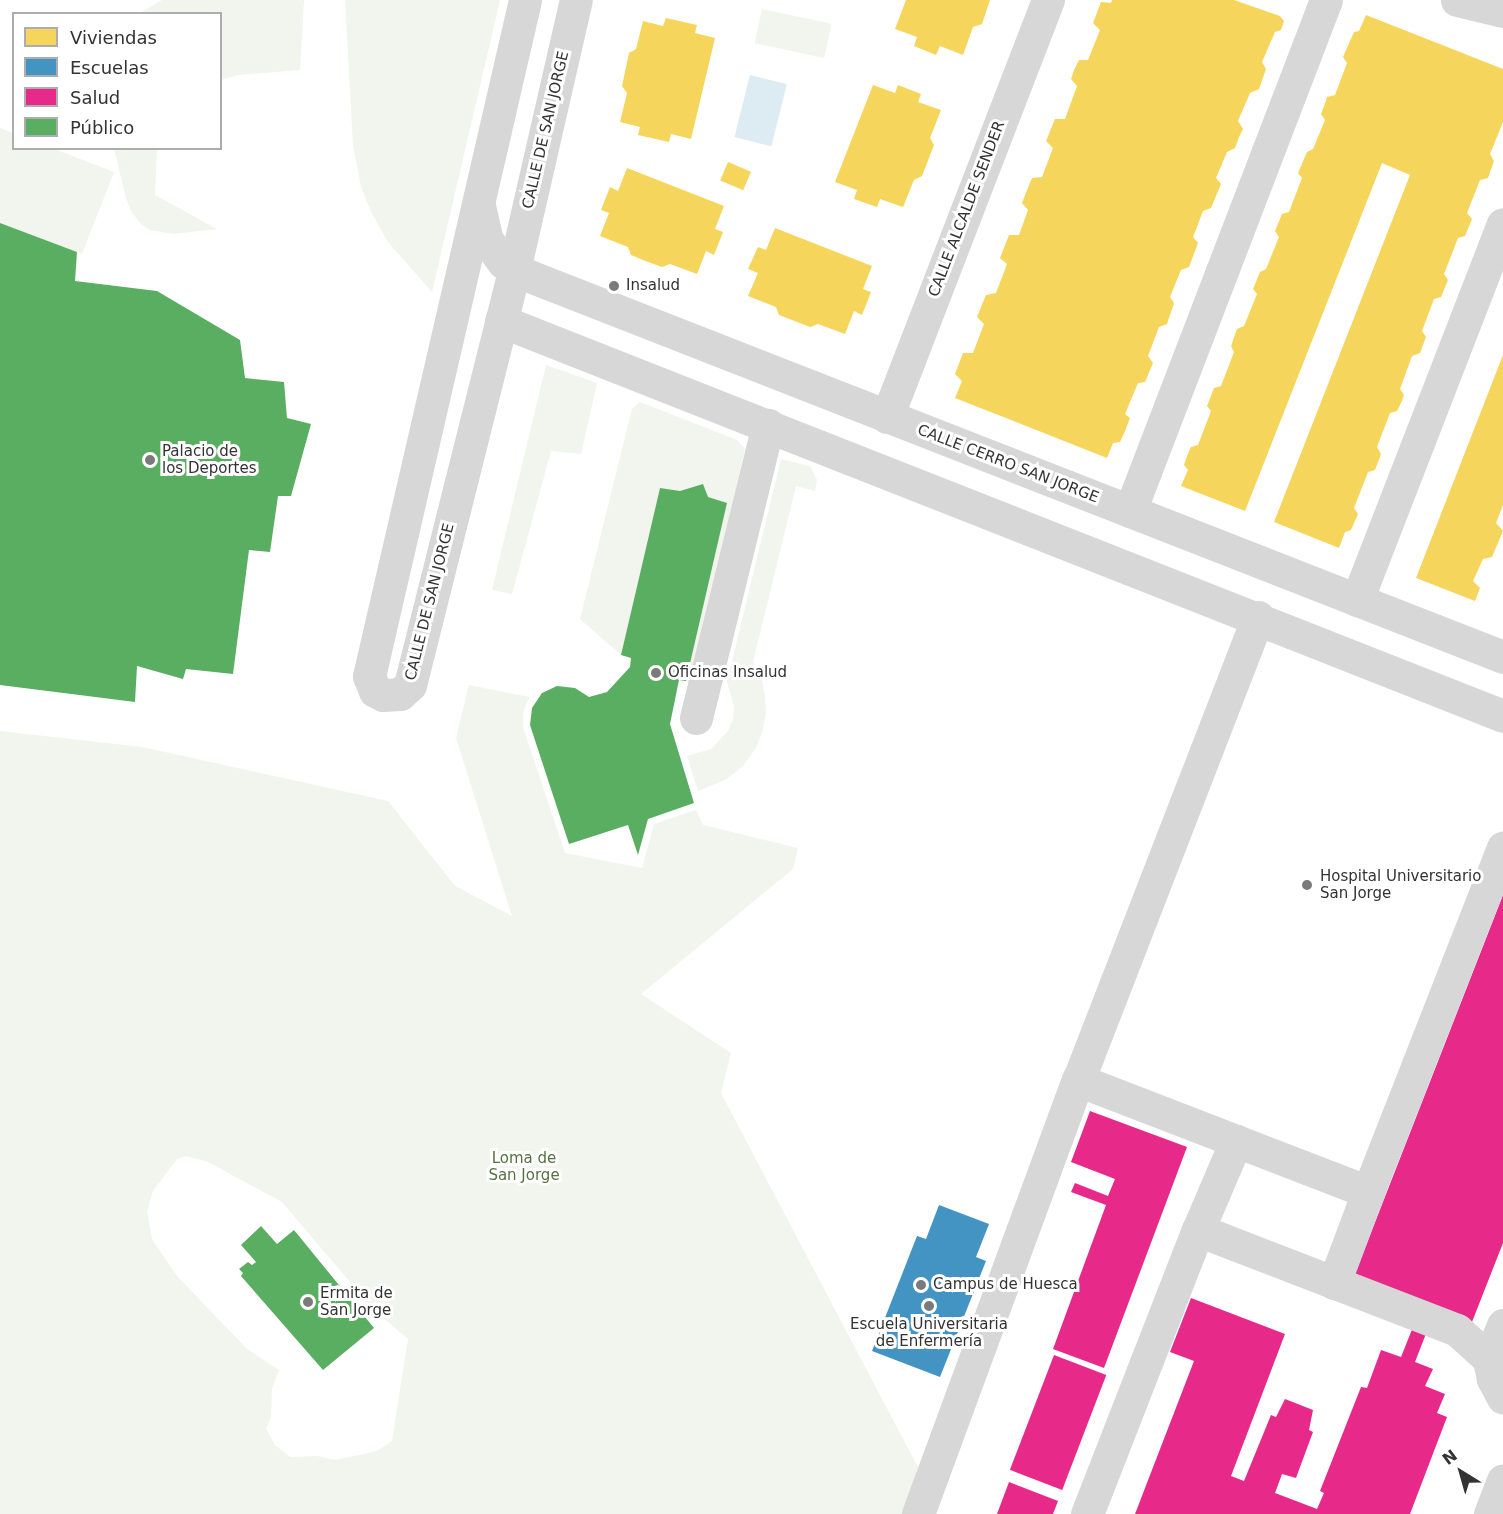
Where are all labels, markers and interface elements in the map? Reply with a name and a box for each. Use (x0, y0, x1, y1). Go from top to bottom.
legend (12, 12, 222, 150)
text: Viviendas (70, 27, 157, 48)
street label: CALLE DE SAN JORGE (519, 49, 573, 211)
text: Escuelas (70, 57, 149, 78)
text: Salud (70, 87, 120, 108)
text: Público (70, 117, 134, 138)
street label: CALLE ALCALDE SENDER (925, 119, 1009, 299)
place label: Insalud (626, 277, 680, 295)
marker: Insalud (607, 279, 621, 293)
street label: CALLE CERRO SAN JORGE (915, 421, 1101, 507)
place label: Palacio de los Deportes (162, 442, 256, 477)
marker: Palacio de los Deportes (143, 453, 157, 467)
street label: CALLE DE SAN JORGE (402, 522, 458, 682)
place label: Oficinas Insalud (668, 664, 787, 682)
marker: Oficinas Insalud (649, 666, 663, 680)
place label: Hospital Universitario San Jorge (1320, 867, 1481, 902)
marker: Hospital Universitario San Jorge (1298, 876, 1316, 894)
park label: Loma de San Jorge (488, 1149, 560, 1184)
place label: Campus de Huesca (933, 1276, 1078, 1294)
marker: Campus de Huesca (914, 1278, 928, 1292)
place label: Ermita de San Jorge (320, 1284, 393, 1319)
marker: Ermita de San Jorge (301, 1295, 315, 1309)
marker: Escuela Universitaria de Enfermería (922, 1299, 936, 1313)
place label: Escuela Universitaria de Enfermería (850, 1315, 1008, 1350)
north arrow (1431, 1442, 1491, 1502)
text: N (1439, 1446, 1461, 1469)

